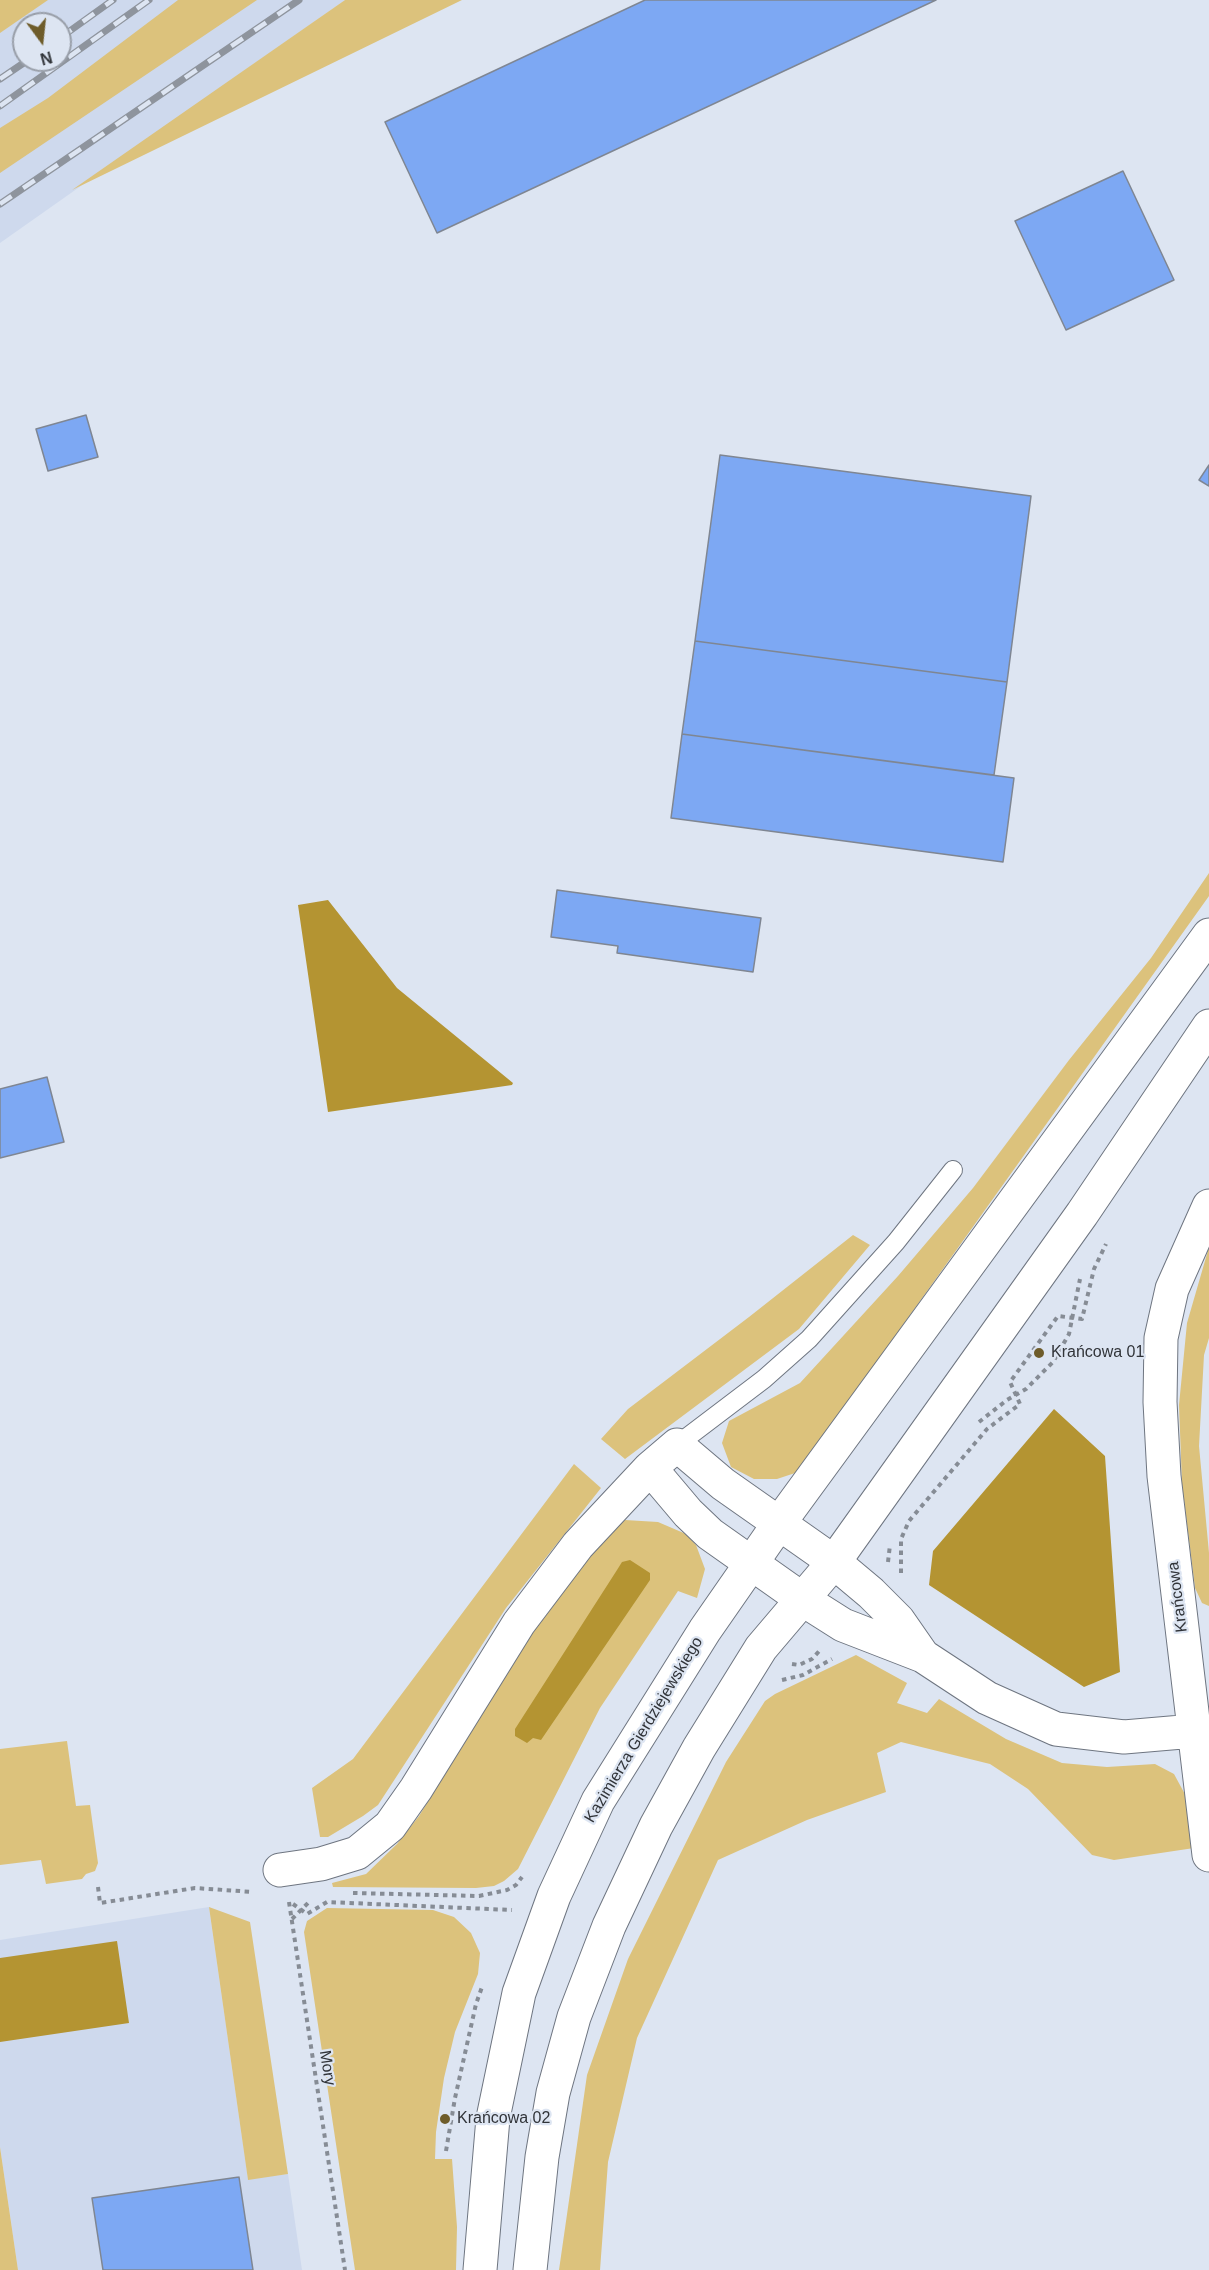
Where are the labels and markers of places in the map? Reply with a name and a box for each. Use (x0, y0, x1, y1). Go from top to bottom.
place label: Krańcowa 01 (1051, 1343, 1144, 1363)
marker: Krańcowa 01 (1032, 1346, 1046, 1360)
place label: Krańcowa 02 (457, 2109, 550, 2129)
marker: Krańcowa 02 (438, 2112, 452, 2126)

